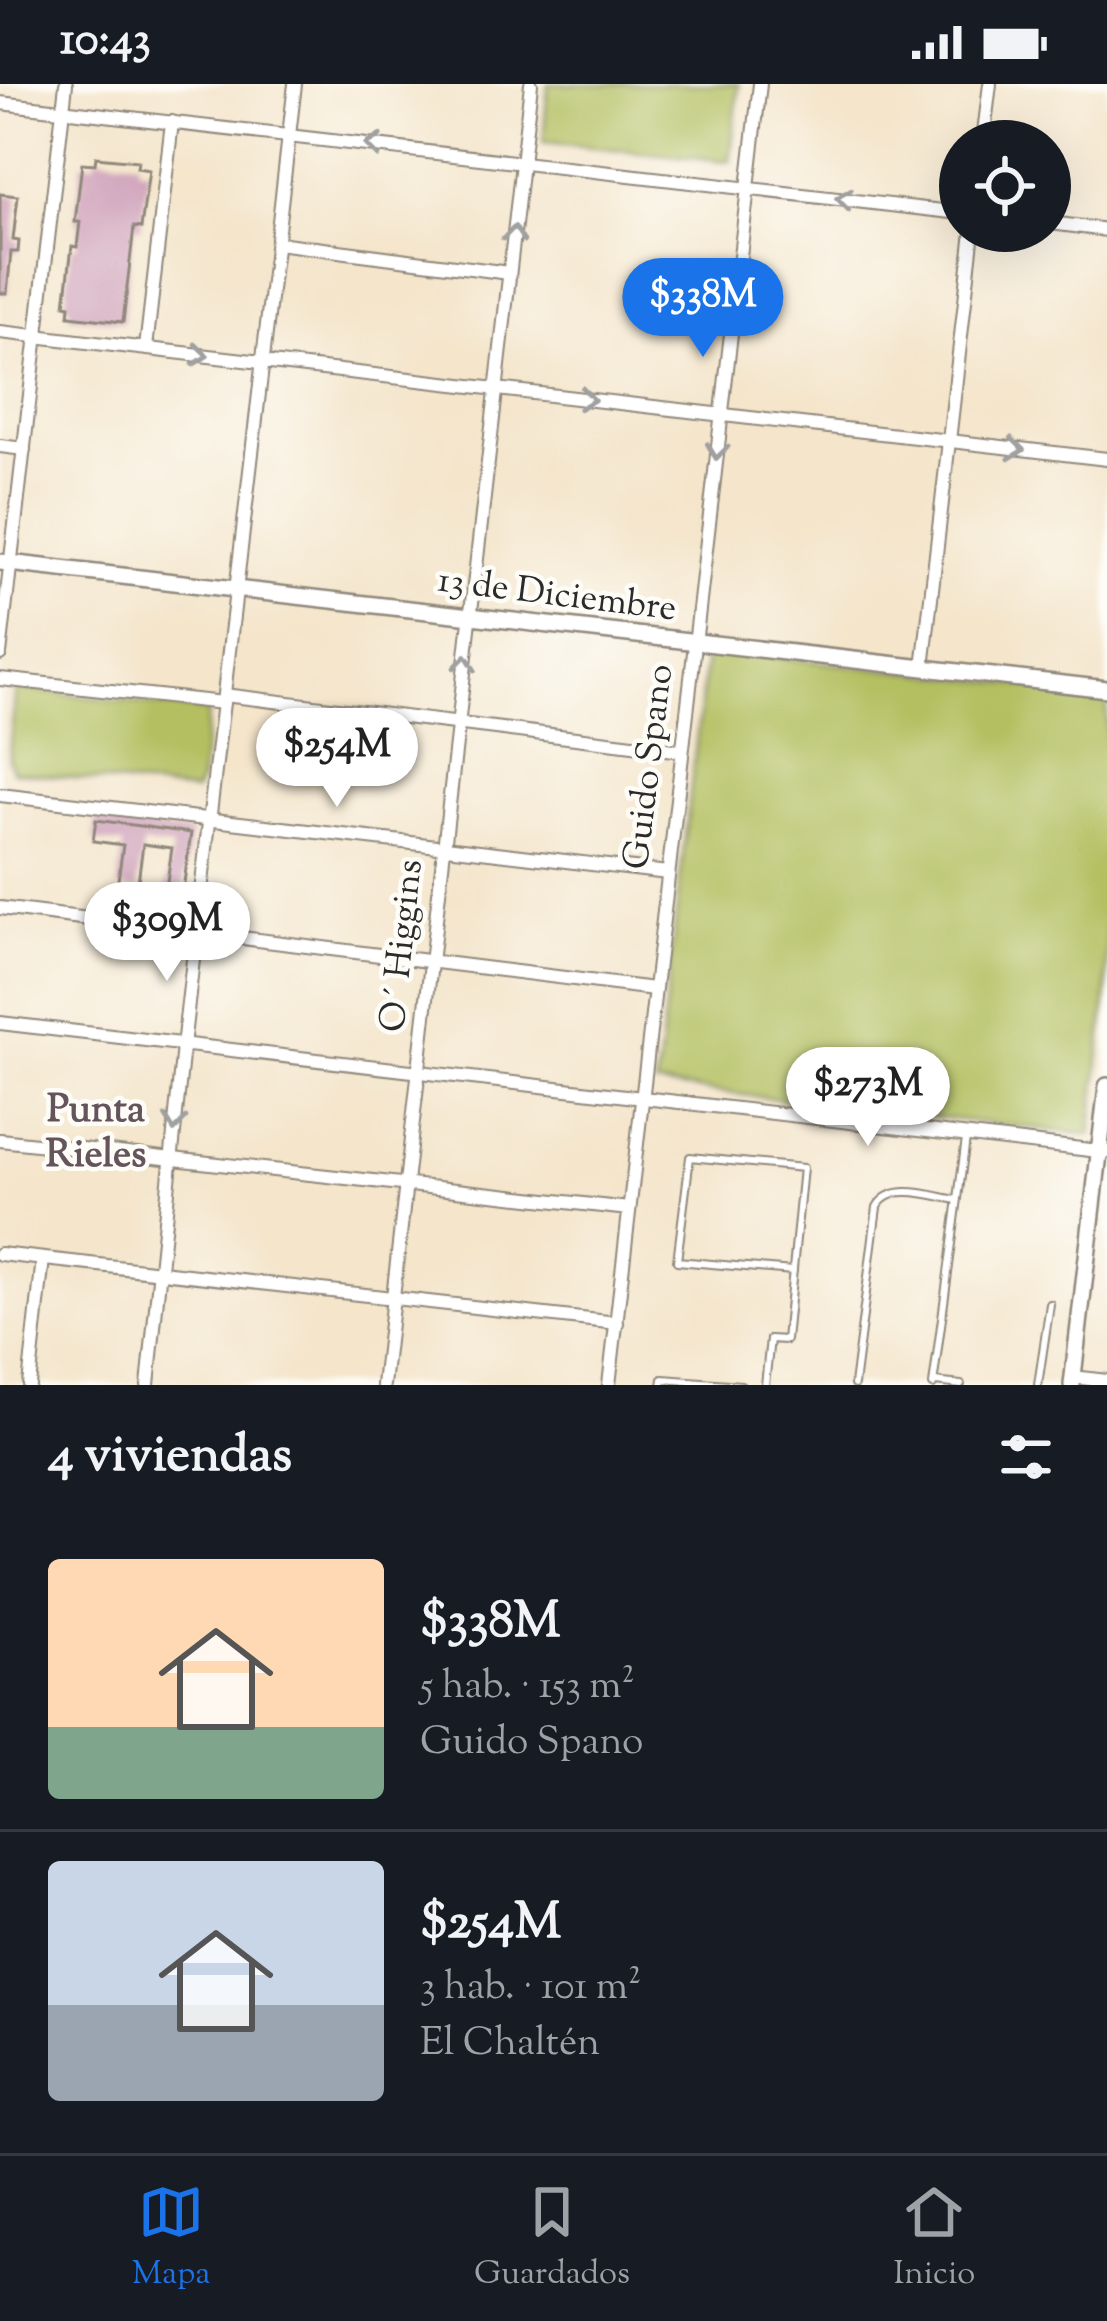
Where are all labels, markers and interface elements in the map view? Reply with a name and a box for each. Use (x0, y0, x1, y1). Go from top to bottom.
text: 10:43 (60, 10, 151, 75)
map controls (939, 120, 1071, 252)
button: locate (939, 120, 1071, 252)
one-way arrow (363, 133, 383, 159)
one-way arrow (834, 187, 854, 213)
one-way arrow (500, 224, 526, 244)
pin: $338M (619, 258, 787, 360)
text: $338M (649, 269, 757, 325)
one-way arrow (190, 341, 210, 367)
one-way arrow (577, 386, 597, 412)
one-way arrow (1006, 435, 1026, 461)
one-way arrow (704, 441, 730, 460)
street label: 13 de Diciembre (435, 556, 679, 636)
one-way arrow (452, 654, 478, 673)
street label: Guido Spano (612, 661, 688, 873)
pin: $254M (253, 708, 421, 810)
text: $254M (283, 719, 391, 775)
street label: O´ Higgins (368, 857, 438, 1035)
pin: $309M (83, 882, 251, 984)
text: $309M (111, 893, 223, 949)
pin: $273M (784, 1047, 952, 1149)
text: $273M (813, 1058, 923, 1114)
district label: Punta Rieles (46, 1084, 146, 1185)
one-way arrow (163, 1113, 188, 1132)
text: 4 viviendas (48, 1421, 292, 1494)
icon: filters (993, 1424, 1059, 1490)
text: $338M (420, 1587, 560, 1660)
icon: home (144, 1607, 288, 1751)
text: 5 hab. · 153 m² (420, 1660, 635, 1716)
text: Guido Spano (420, 1716, 643, 1772)
text: $254M (420, 1888, 561, 1961)
icon: home (144, 1909, 288, 2053)
text: 3 hab. · 101 m² (420, 1961, 641, 2017)
text: El Chaltén (420, 2017, 600, 2073)
tab: Mapa (132, 2179, 211, 2299)
tab: Guardados (474, 2179, 630, 2299)
tab: Inicio (893, 2179, 975, 2299)

